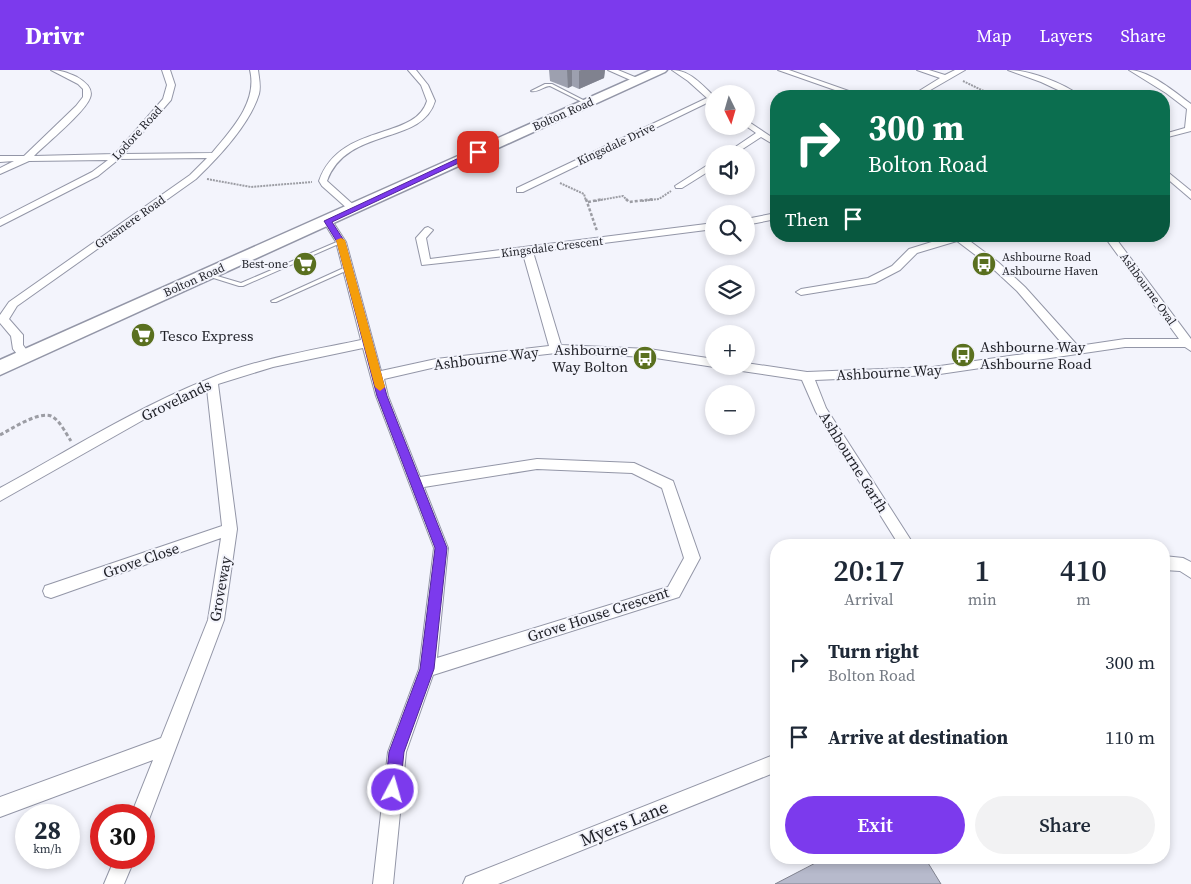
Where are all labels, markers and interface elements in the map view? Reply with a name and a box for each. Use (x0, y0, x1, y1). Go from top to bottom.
text: Drivr (25, 19, 84, 52)
text: Map (976, 23, 1011, 48)
text: Layers (1039, 23, 1092, 48)
text: Share (1120, 23, 1166, 48)
north arrow (705, 85, 755, 135)
map controls (705, 85, 755, 435)
street label: Bolton Road (530, 93, 596, 135)
street label: Lodore Road (108, 102, 166, 164)
text: 300 m (868, 104, 964, 152)
icon: right (785, 110, 850, 175)
street label: Kingsdale Drive (574, 119, 658, 169)
pin (457, 131, 499, 173)
icon: arrive (464, 138, 492, 166)
button: sound (705, 145, 755, 195)
text: Bolton Road (868, 149, 988, 179)
street label: Grasmere Road (92, 192, 169, 252)
button: search (705, 205, 755, 255)
icon: arrive (839, 205, 867, 233)
text: Then (785, 206, 829, 232)
street label: Kingsdale Crescent (500, 233, 604, 261)
place label: Ashbourne Road Ashbourne Haven (1002, 249, 1098, 279)
street label: Ashbourne Oval (1116, 250, 1180, 329)
supermarket icon: Best-one (292, 251, 318, 277)
bus stop icon: Ashbourne Road Ashbourne Haven (971, 251, 997, 277)
place label: Best-one (241, 256, 288, 272)
street label: Bolton Road (161, 259, 227, 301)
button: layers (705, 265, 755, 315)
supermarket icon: Tesco Express (130, 322, 156, 348)
place label: Tesco Express (160, 325, 253, 346)
button: + (705, 325, 755, 375)
place label: Ashbourne Way Ashbourne Road (980, 336, 1092, 374)
place label: Ashbourne Way Bolton (552, 339, 628, 377)
street label: Ashbourne Way (432, 341, 540, 375)
bus stop icon: Ashbourne Way Ashbourne Road (950, 342, 976, 368)
bus stop icon: Ashbourne Way Bolton (632, 345, 658, 371)
street label: Ashbourne Way (836, 359, 943, 385)
street label: Grovelands (138, 374, 214, 426)
button: − (705, 385, 755, 435)
street label: Ashbourne Garth (814, 407, 894, 517)
street label: Grove Close (100, 537, 182, 583)
text: 20:17 (833, 550, 905, 591)
text: 1 (974, 550, 990, 591)
text: 410 (1060, 550, 1107, 591)
street label: Groveway (204, 554, 236, 623)
street label: Grove House Crescent (524, 581, 672, 647)
text: Arrival (844, 588, 894, 610)
text: min (968, 588, 997, 610)
text: m (1076, 588, 1091, 610)
text: Turn right (828, 638, 919, 664)
icon: right (785, 648, 813, 676)
text: 300 m (1105, 649, 1155, 675)
text: Bolton Road (828, 664, 915, 686)
icon: arrive (785, 723, 813, 751)
text: Arrive at destination (828, 724, 1008, 750)
text: 110 m (1105, 724, 1155, 750)
position arrow (366, 763, 418, 815)
street label: Myers Lane (576, 794, 672, 852)
button: Exit (785, 796, 965, 854)
button: Share (975, 796, 1155, 854)
speed limit sign: 30 (90, 804, 155, 869)
text: 28 (34, 813, 61, 847)
text: km/h (33, 841, 62, 857)

